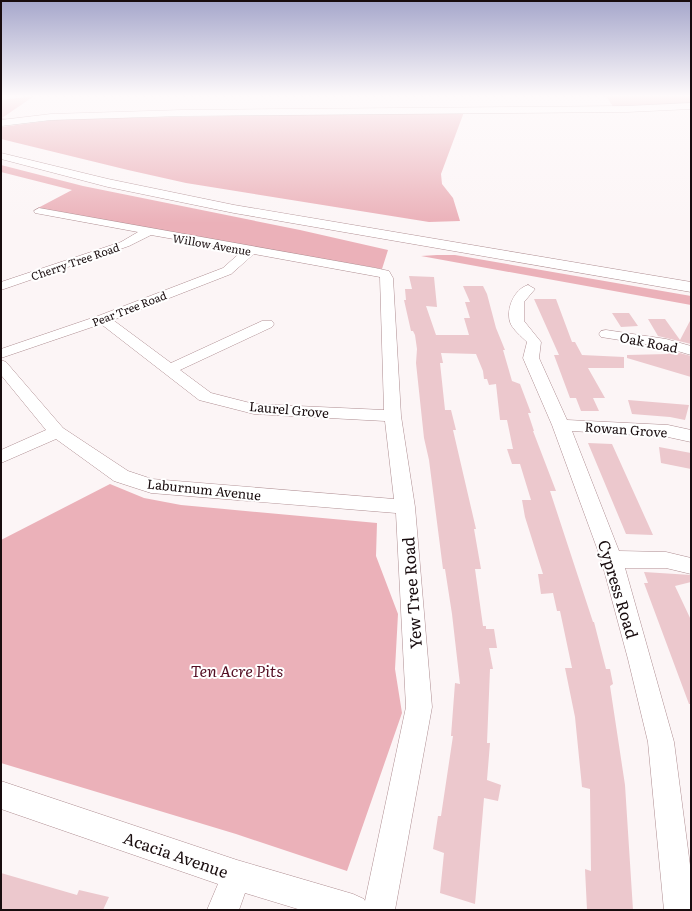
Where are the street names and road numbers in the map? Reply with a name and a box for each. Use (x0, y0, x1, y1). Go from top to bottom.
street label: Willow Avenue (172, 229, 253, 259)
street label: Cherry Tree Road (29, 238, 122, 284)
street label: Pear Tree Road (89, 286, 169, 330)
street label: Oak Road (618, 327, 680, 357)
street label: Laurel Grove (248, 396, 330, 422)
street label: Rowan Grove (584, 417, 668, 441)
street label: Laburnum Avenue (146, 474, 262, 504)
street label: Yew Tree Road (395, 536, 427, 650)
street label: Cypress Road (593, 537, 645, 641)
street label: Acacia Avenue (120, 825, 232, 883)

